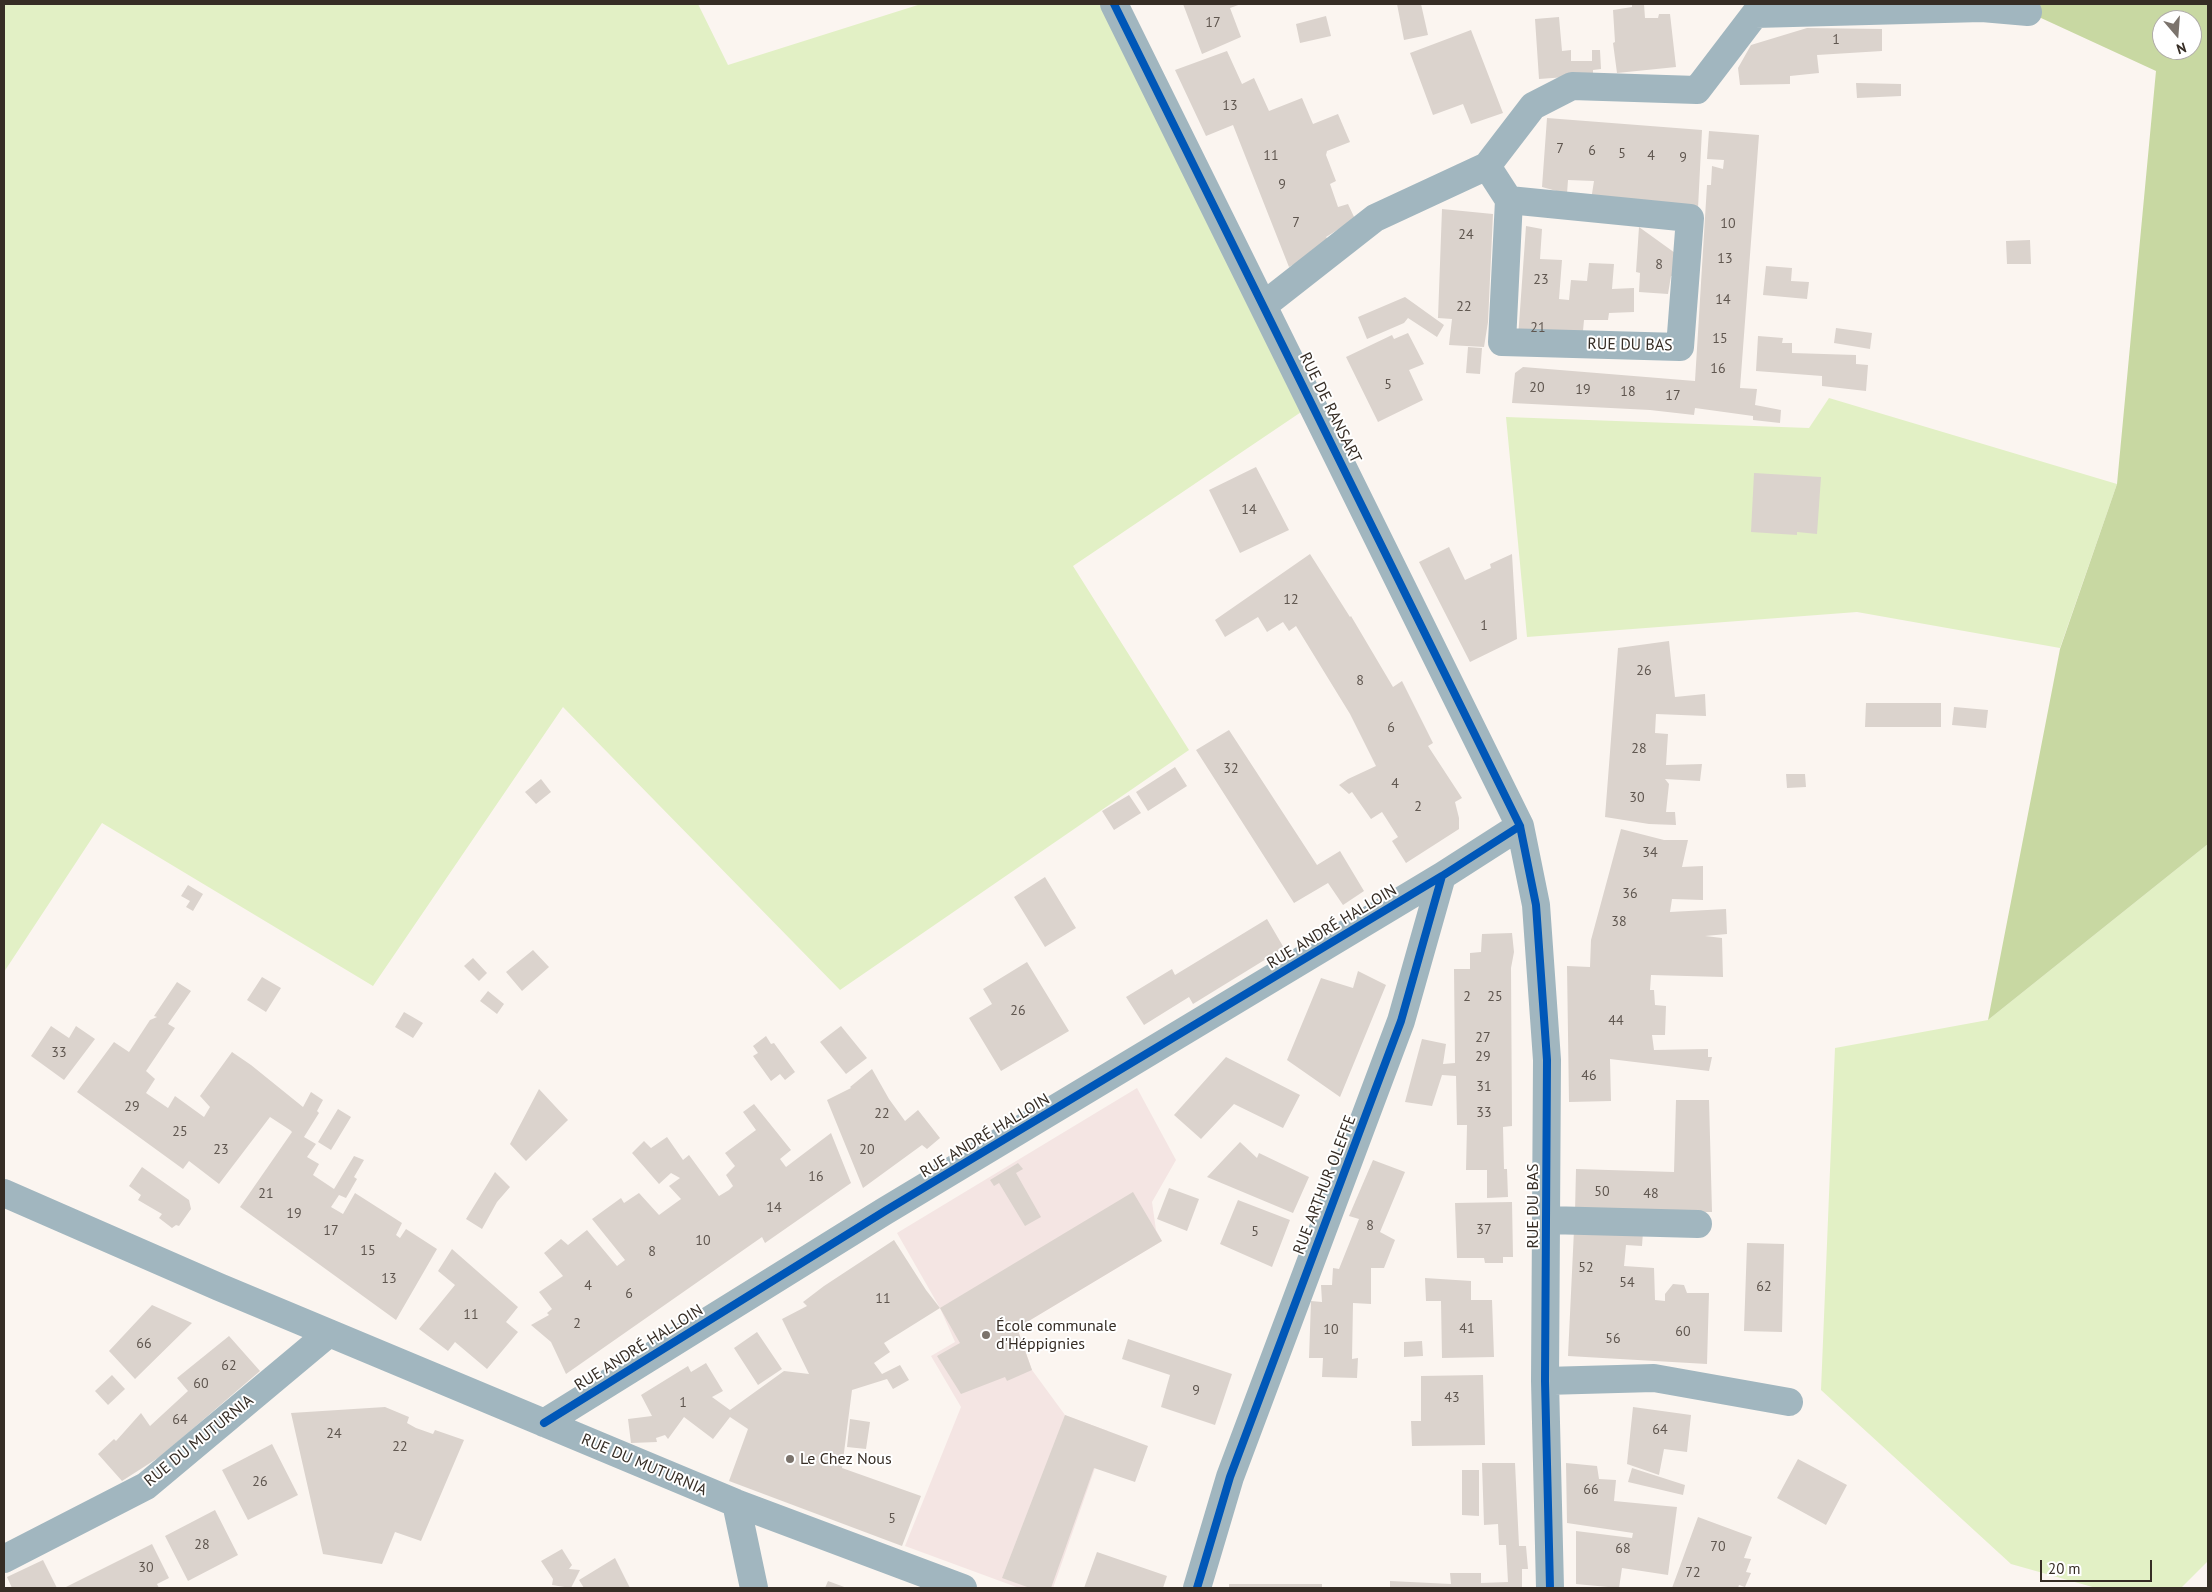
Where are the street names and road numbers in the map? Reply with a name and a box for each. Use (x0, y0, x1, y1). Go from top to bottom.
street label: RUE DU BAS (1587, 335, 1673, 355)
street label: RUE DE RANSART (1295, 350, 1365, 466)
street label: RUE ANDRÉ HALLOIN (1264, 881, 1400, 973)
street label: RUE ANDRÉ HALLOIN (917, 1090, 1053, 1182)
street label: RUE ARTHUR OLEFFE (1290, 1113, 1360, 1257)
street label: RUE DU BAS (1523, 1163, 1543, 1249)
street label: RUE ANDRÉ HALLOIN (571, 1301, 707, 1395)
street label: RUE DU MUTURNIA (141, 1391, 257, 1491)
street label: RUE DU MUTURNIA (578, 1430, 710, 1500)

